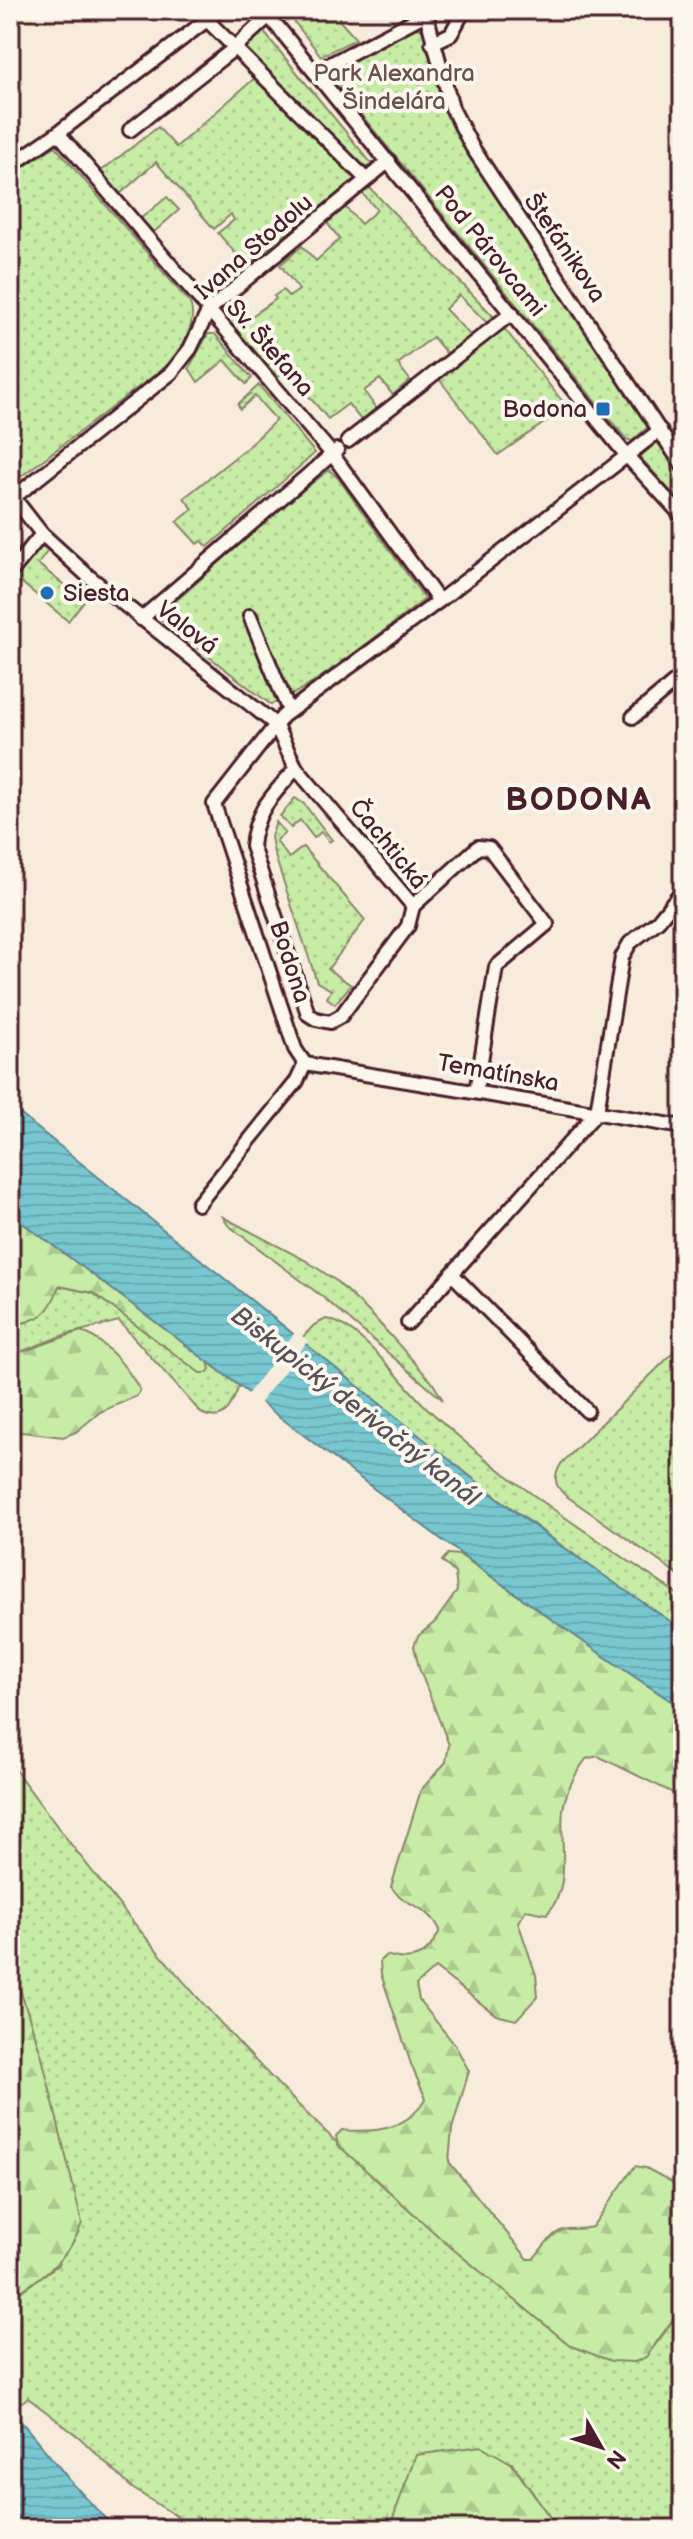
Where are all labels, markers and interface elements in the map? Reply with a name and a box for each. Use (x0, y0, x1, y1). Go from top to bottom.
park label: Park Alexandra Šindelára (313, 59, 475, 116)
street label: Pod Párovcami (428, 180, 552, 322)
street label: Ivana Stodolu (189, 188, 319, 306)
street label: Štefánikova (518, 188, 612, 308)
street label: Sv. Štefana (220, 294, 320, 402)
place label: Bodona (502, 395, 587, 424)
marker: Bodona (594, 400, 612, 418)
place label: Siesta (63, 579, 129, 608)
marker: Siesta (38, 584, 56, 602)
street label: Valová (150, 595, 224, 661)
district label: BODONA (505, 781, 653, 820)
street label: Čachtická (343, 793, 434, 895)
street label: Bodona (263, 917, 317, 1007)
street label: Tematínska (435, 1048, 561, 1098)
water label: Biskupický derivačný kanál (225, 1300, 486, 1514)
north arrow (561, 2407, 641, 2487)
text: N (600, 2444, 631, 2474)

